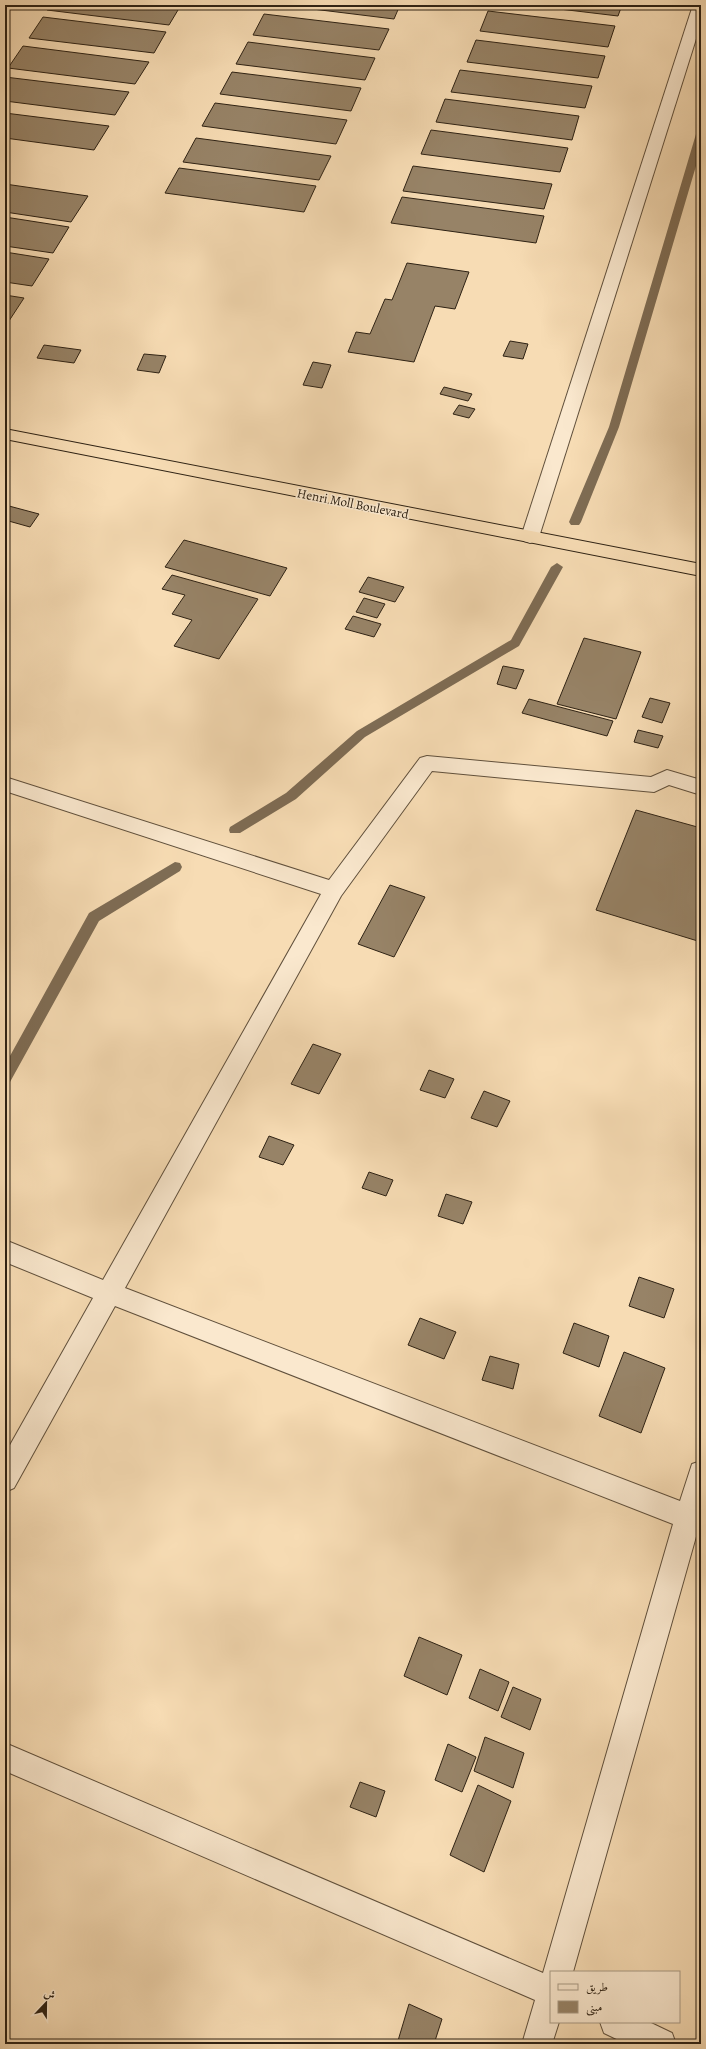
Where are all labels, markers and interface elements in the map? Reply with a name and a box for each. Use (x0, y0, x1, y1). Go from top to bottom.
street label: Henri Moll Boulevard (296, 484, 410, 523)
legend (550, 1971, 680, 2023)
text: طريق (586, 1979, 608, 1995)
north arrow (26, 1983, 66, 2023)
text: ش (42, 1985, 58, 2003)
text: مبنى (586, 1999, 602, 2016)

